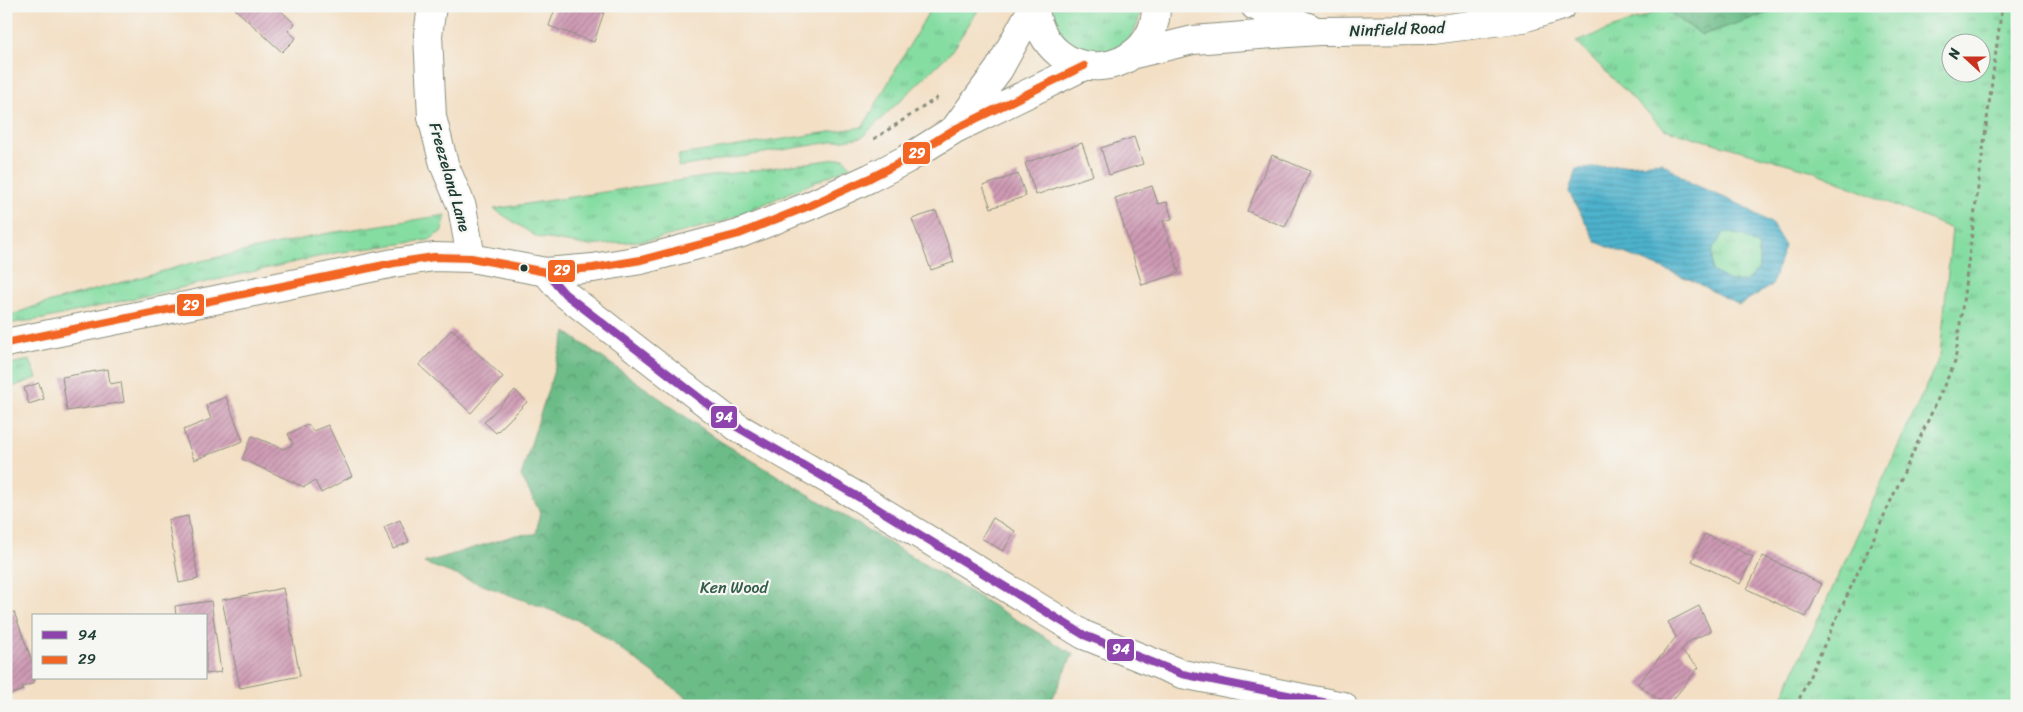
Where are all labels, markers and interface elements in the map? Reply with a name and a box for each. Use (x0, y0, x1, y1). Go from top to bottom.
street label: Ninfield Road (1349, 13, 1447, 45)
north arrow (1940, 32, 1990, 82)
text: N (1941, 44, 1968, 63)
street label: Freezeland Lane (421, 119, 480, 235)
line badge: 29 (902, 141, 931, 165)
text: 29 (908, 141, 926, 166)
text: 29 (553, 258, 571, 283)
line badge: 29 (547, 259, 576, 283)
unlabelled marker (519, 263, 529, 273)
line badge: 29 (176, 293, 205, 317)
text: 29 (182, 293, 200, 318)
line badge: 94 (710, 405, 738, 429)
text: 94 (715, 405, 733, 430)
park label: Ken Wood (700, 573, 769, 602)
legend (32, 614, 208, 680)
text: 94 (78, 622, 97, 648)
text: 94 (1112, 637, 1130, 662)
line badge: 94 (1106, 638, 1135, 662)
text: 29 (78, 646, 96, 672)

